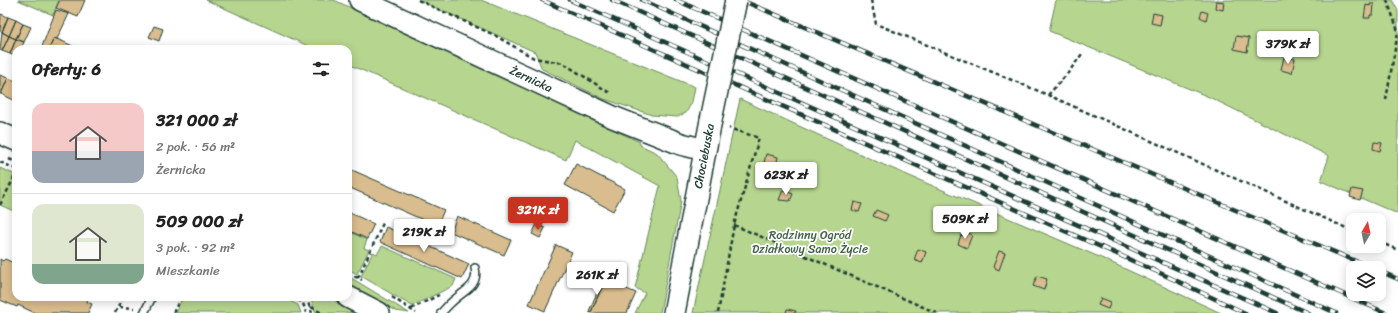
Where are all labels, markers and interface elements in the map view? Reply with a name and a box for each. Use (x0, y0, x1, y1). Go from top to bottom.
pin: 379K zł (1251, 31, 1325, 65)
text: 379K zł (1266, 32, 1310, 55)
text: Oferty: 6 (32, 54, 101, 84)
icon: filters (310, 58, 332, 80)
street label: Żernicka (506, 59, 556, 99)
text: 321 000 zł (156, 105, 237, 135)
icon: home (64, 119, 112, 167)
street label: Chociebuska (687, 121, 721, 190)
text: 2 pok. · 56 m² (156, 135, 235, 158)
text: Żernicka (156, 158, 206, 181)
pin: 623K zł (749, 162, 823, 196)
text: 623K zł (764, 163, 808, 186)
pin: 321K zł (501, 197, 575, 231)
text: 321K zł (517, 198, 559, 221)
text: 509 000 zł (156, 206, 242, 236)
pin: 509K zł (928, 206, 1002, 240)
text: 509K zł (942, 207, 988, 230)
north arrow (1346, 213, 1386, 253)
map controls (1346, 213, 1386, 301)
pin: 219K zł (387, 219, 461, 253)
icon: home (64, 220, 112, 268)
text: 219K zł (403, 220, 445, 243)
park label: Rodzinny Ogród Działkowy Samo Życie (752, 224, 868, 260)
text: 3 pok. · 92 m² (156, 236, 235, 259)
text: Mieszkanie (156, 259, 220, 282)
button: layers (1346, 261, 1386, 301)
pin: 261K zł (560, 262, 634, 296)
text: 261K zł (576, 263, 618, 286)

